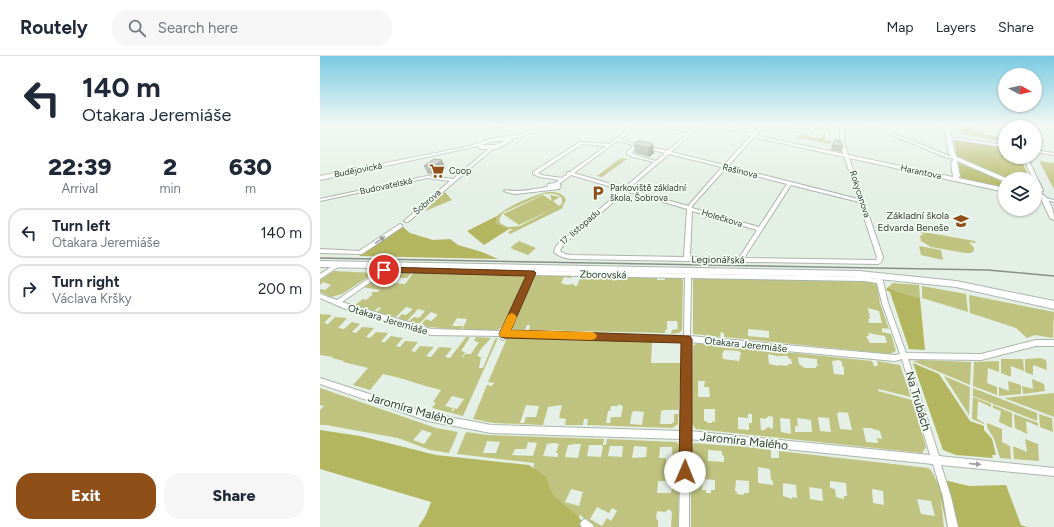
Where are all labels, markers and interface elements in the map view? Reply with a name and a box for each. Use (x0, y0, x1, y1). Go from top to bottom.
search box (112, 10, 392, 46)
text: Routely (20, 16, 88, 39)
icon: search (126, 17, 148, 39)
text: Search here (158, 19, 238, 37)
text: Map (886, 19, 914, 36)
text: Layers (936, 19, 976, 36)
text: Share (998, 19, 1034, 36)
north arrow (998, 68, 1042, 112)
map controls (998, 68, 1042, 216)
text: 140 m (82, 70, 161, 104)
icon: left (16, 72, 68, 124)
text: Otakara Jeremiáše (82, 104, 231, 126)
button: sound (998, 120, 1042, 164)
text: 22:39 (48, 152, 112, 181)
text: 2 (163, 152, 177, 181)
text: 630 (229, 152, 272, 181)
street label: Budějovická (333, 159, 383, 180)
street label: Rašínova (721, 161, 759, 180)
supermarket icon: Coop (428, 162, 446, 180)
street label: Harantova (900, 162, 943, 181)
place label: Coop (449, 165, 471, 176)
street label: Rokycanova (848, 169, 873, 219)
button: layers (998, 172, 1042, 216)
street label: Budovatelská (359, 174, 414, 196)
text: Arrival (61, 181, 98, 196)
text: min (160, 181, 181, 196)
text: m (245, 181, 256, 196)
place label: Parkoviště základní škola, Šobrova (610, 182, 687, 203)
parking icon: Parkoviště základní škola, Šobrova (589, 184, 607, 202)
street label: Šobrova (410, 186, 443, 217)
street label: 17. listopadu (557, 206, 602, 247)
street label: Holečkova (700, 206, 744, 229)
place label: Základní škola Edvarda Beneše (877, 209, 950, 234)
school or university icon: Základní škola Edvarda Beneše (952, 212, 970, 230)
text: Turn left (52, 217, 110, 235)
icon: left (18, 222, 40, 244)
text: 140 m (260, 224, 302, 242)
text: Otakara Jeremiáše (52, 235, 160, 250)
one-way arrow (375, 236, 385, 244)
pin (367, 253, 401, 287)
street label: Legionářská (691, 253, 745, 266)
icon: arrive (373, 259, 395, 281)
street label: Zborovská (579, 268, 627, 281)
text: Turn right (52, 273, 120, 291)
icon: right (18, 278, 40, 300)
text: 200 m (258, 280, 302, 298)
text: Václava Kršky (52, 291, 132, 306)
street label: Otakara Jeremiáše (346, 301, 430, 338)
street label: Otakara Jeremiáše (704, 334, 788, 355)
street label: Na Trubách (902, 370, 934, 433)
street label: Jaromíra Malého (366, 390, 456, 428)
street label: Jaromíra Malého (699, 429, 789, 453)
position arrow (664, 451, 706, 493)
one-way arrow (969, 461, 981, 468)
button: Exit (16, 473, 156, 519)
button: Share (164, 473, 304, 519)

